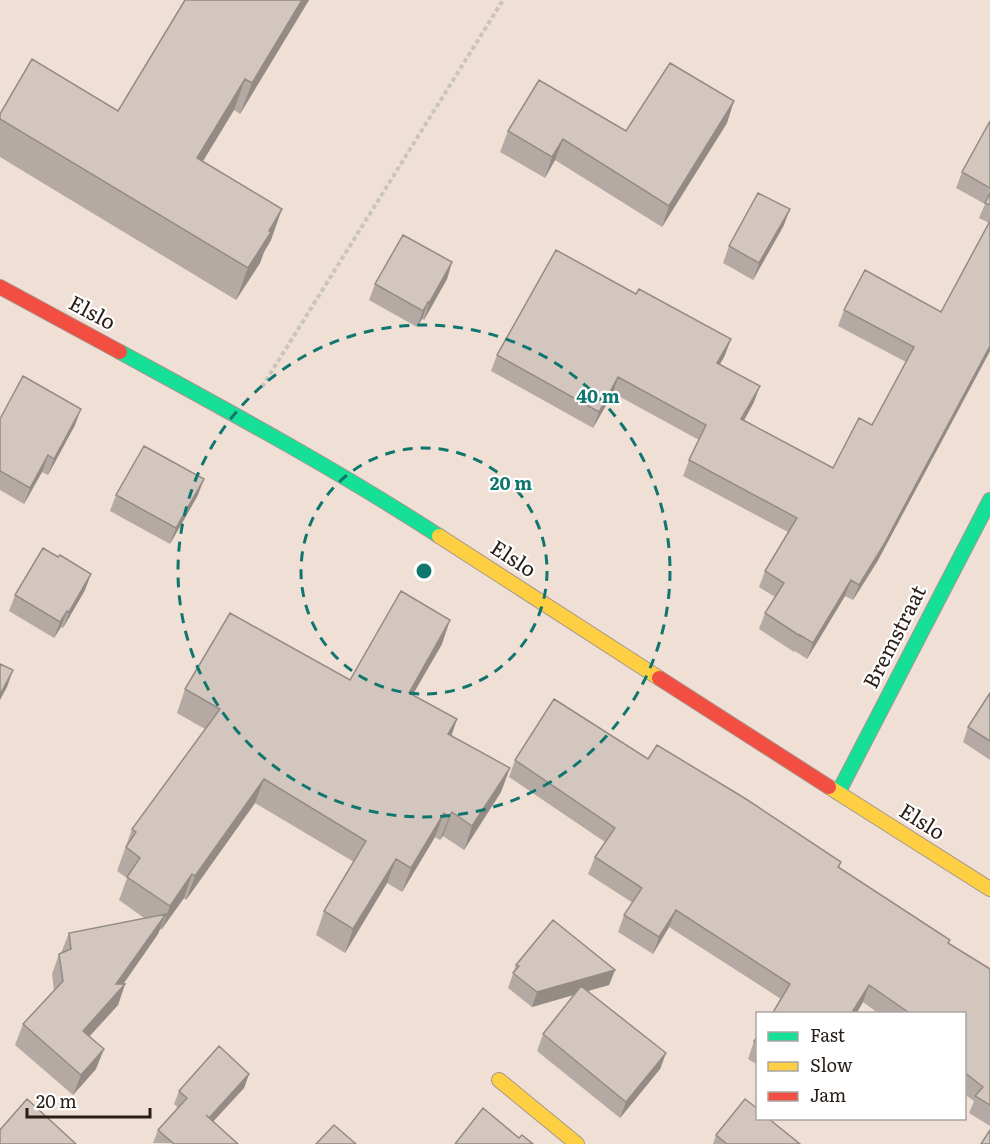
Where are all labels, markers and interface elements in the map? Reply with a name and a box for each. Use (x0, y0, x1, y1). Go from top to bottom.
street label: Elslo (64, 286, 122, 336)
text: 40 m (576, 382, 620, 409)
text: 20 m (490, 469, 532, 496)
street label: Elslo (485, 531, 543, 583)
centre of rings (414, 561, 434, 581)
street label: Bremstraat (853, 578, 932, 693)
street label: Elslo (894, 794, 952, 846)
legend (756, 1012, 966, 1120)
text: Fast (810, 1021, 846, 1048)
text: Slow (810, 1051, 853, 1078)
scale bar (27, 1081, 150, 1119)
text: Jam (810, 1081, 846, 1108)
text: 20 m (36, 1087, 77, 1114)

